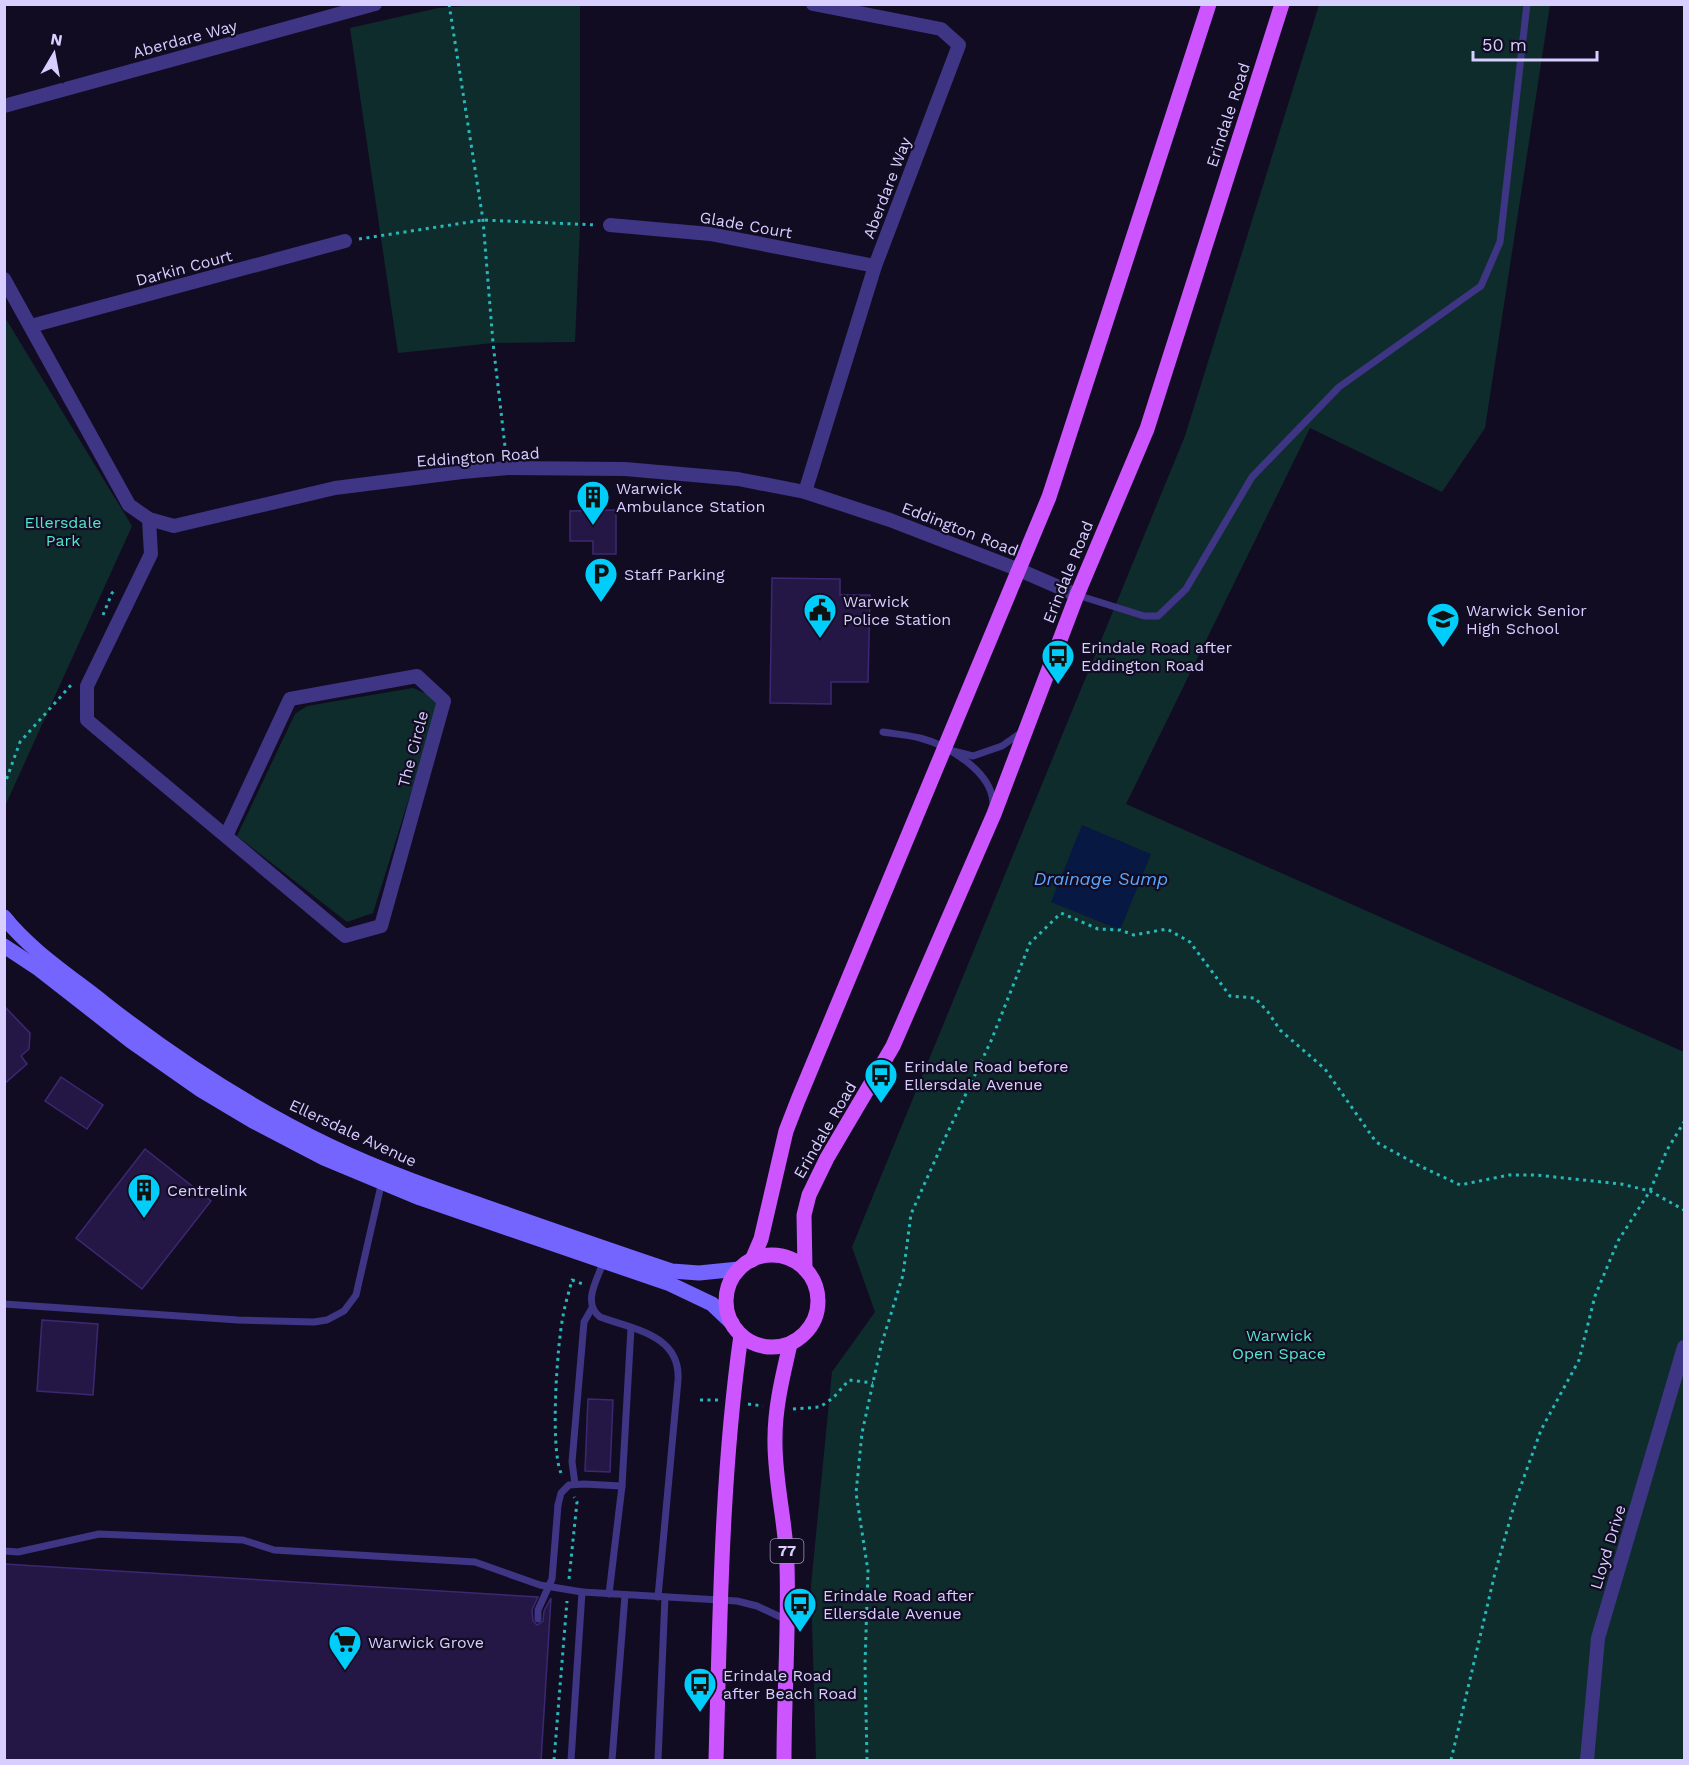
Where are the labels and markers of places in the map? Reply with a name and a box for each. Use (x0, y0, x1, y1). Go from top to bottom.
building icon: Warwick Ambulance Station (575, 479, 611, 526)
place label: Warwick Ambulance Station (616, 479, 765, 516)
parking icon: Staff Parking (583, 556, 619, 603)
place label: Staff Parking (624, 565, 725, 584)
public building icon: Warwick Police Station (802, 592, 838, 639)
place label: Warwick Police Station (843, 592, 951, 629)
school or university icon: Warwick Senior High School (1425, 601, 1461, 648)
place label: Warwick Senior High School (1466, 601, 1587, 638)
bus stop icon: Erindale Road after Eddington Road (1040, 638, 1076, 685)
place label: Erindale Road after Eddington Road (1081, 638, 1232, 675)
bus stop icon: Erindale Road before Ellersdale Avenue (863, 1057, 899, 1104)
place label: Erindale Road before Ellersdale Avenue (904, 1057, 1068, 1094)
building icon: Centrelink (126, 1172, 162, 1219)
place label: Centrelink (167, 1181, 247, 1200)
bus stop icon: Erindale Road after Ellersdale Avenue (782, 1586, 818, 1633)
place label: Erindale Road after Ellersdale Avenue (823, 1586, 974, 1623)
supermarket icon: Warwick Grove (327, 1624, 363, 1671)
place label: Warwick Grove (368, 1633, 484, 1652)
bus stop icon: Erindale Road after Beach Road (682, 1666, 718, 1713)
place label: Erindale Road after Beach Road (723, 1666, 857, 1703)

